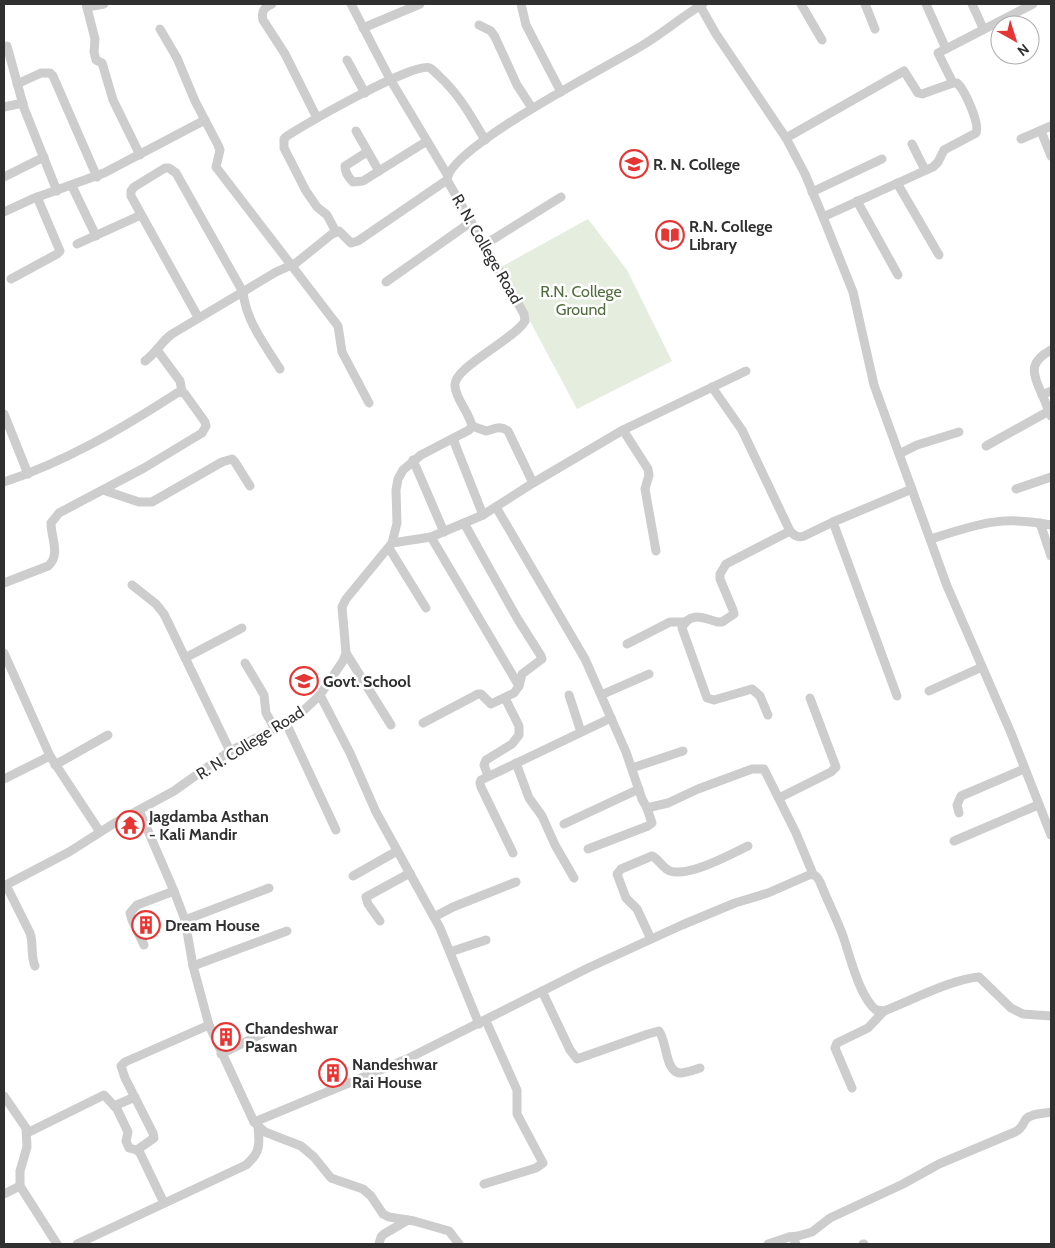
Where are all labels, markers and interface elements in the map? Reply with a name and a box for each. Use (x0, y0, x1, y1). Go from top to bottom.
north arrow (990, 15, 1040, 65)
text: N (1014, 40, 1033, 60)
school or university icon: R. N. College (619, 149, 649, 179)
place label: R. N. College (653, 155, 740, 174)
street label: R. N. College Road (448, 191, 526, 307)
place label: R.N. College Library (689, 217, 773, 254)
library icon: R.N. College Library (655, 220, 685, 250)
park label: R.N. College Ground (540, 282, 622, 319)
school or university icon: Govt. School (289, 666, 319, 696)
place label: Govt. School (323, 672, 411, 691)
street label: R. N. College Road (193, 702, 307, 784)
place label: Jagdamba Asthan - Kali Mandir (148, 807, 269, 844)
temple icon: Jagdamba Asthan - Kali Mandir (115, 810, 145, 840)
building icon: Dream House (131, 910, 161, 940)
place label: Dream House (165, 916, 260, 935)
place label: Chandeshwar Paswan (245, 1019, 339, 1056)
building icon: Chandeshwar Paswan (211, 1022, 241, 1052)
place label: Nandeshwar Rai House (352, 1055, 438, 1092)
building icon: Nandeshwar Rai House (318, 1058, 348, 1088)

